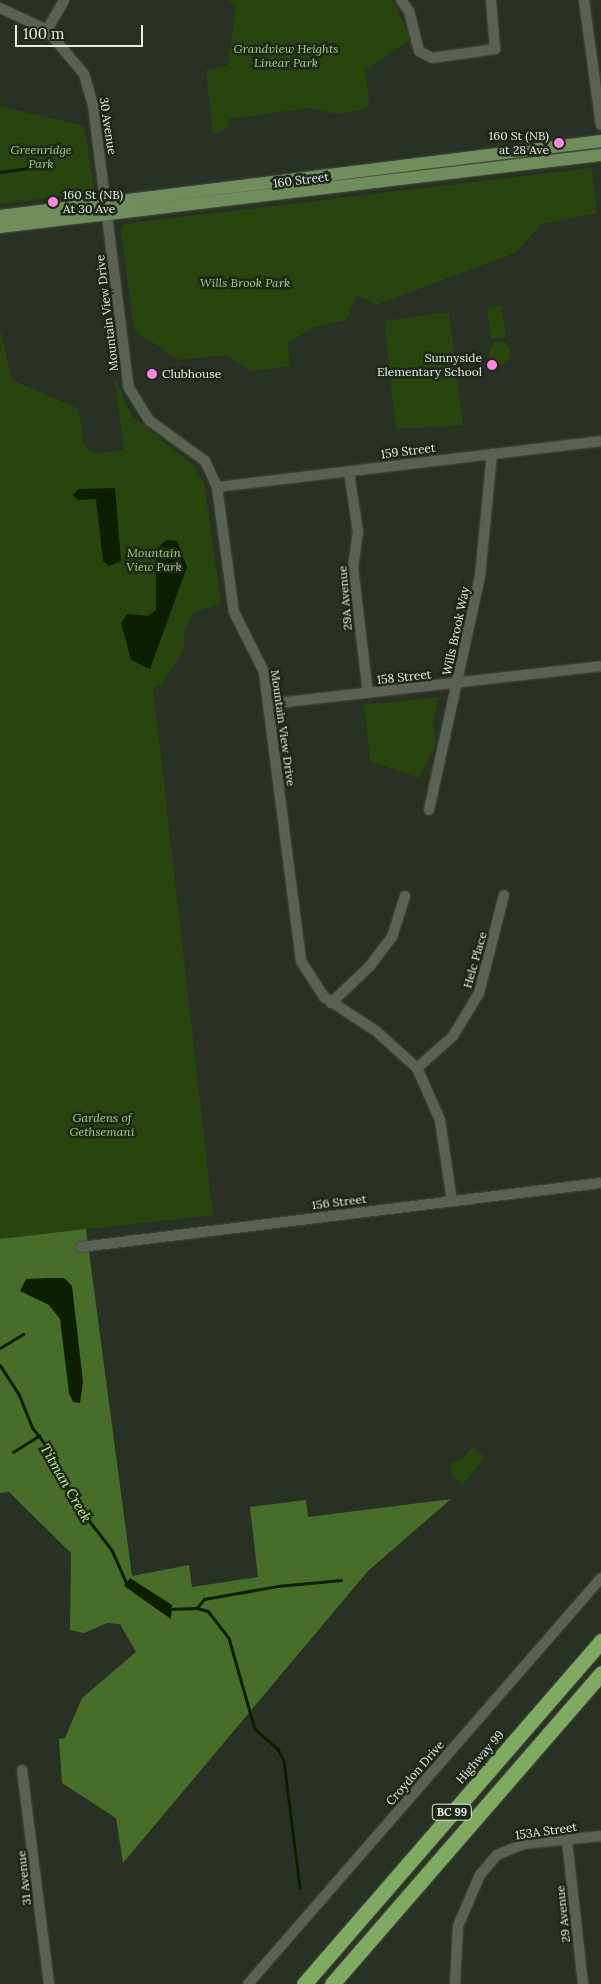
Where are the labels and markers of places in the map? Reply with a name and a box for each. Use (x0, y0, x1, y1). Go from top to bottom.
place label: 160 St (NB) at 28 Ave (489, 129, 549, 157)
marker: 160 St (NB) at 28 Ave (553, 137, 565, 149)
place label: 160 St (NB) At 30 Ave (63, 188, 123, 216)
marker: 160 St (NB) At 30 Ave (47, 196, 59, 208)
place label: Sunnyside Elementary School (377, 351, 482, 379)
marker: Sunnyside Elementary School (486, 359, 498, 371)
place label: Clubhouse (162, 367, 221, 381)
marker: Clubhouse (146, 368, 158, 380)

